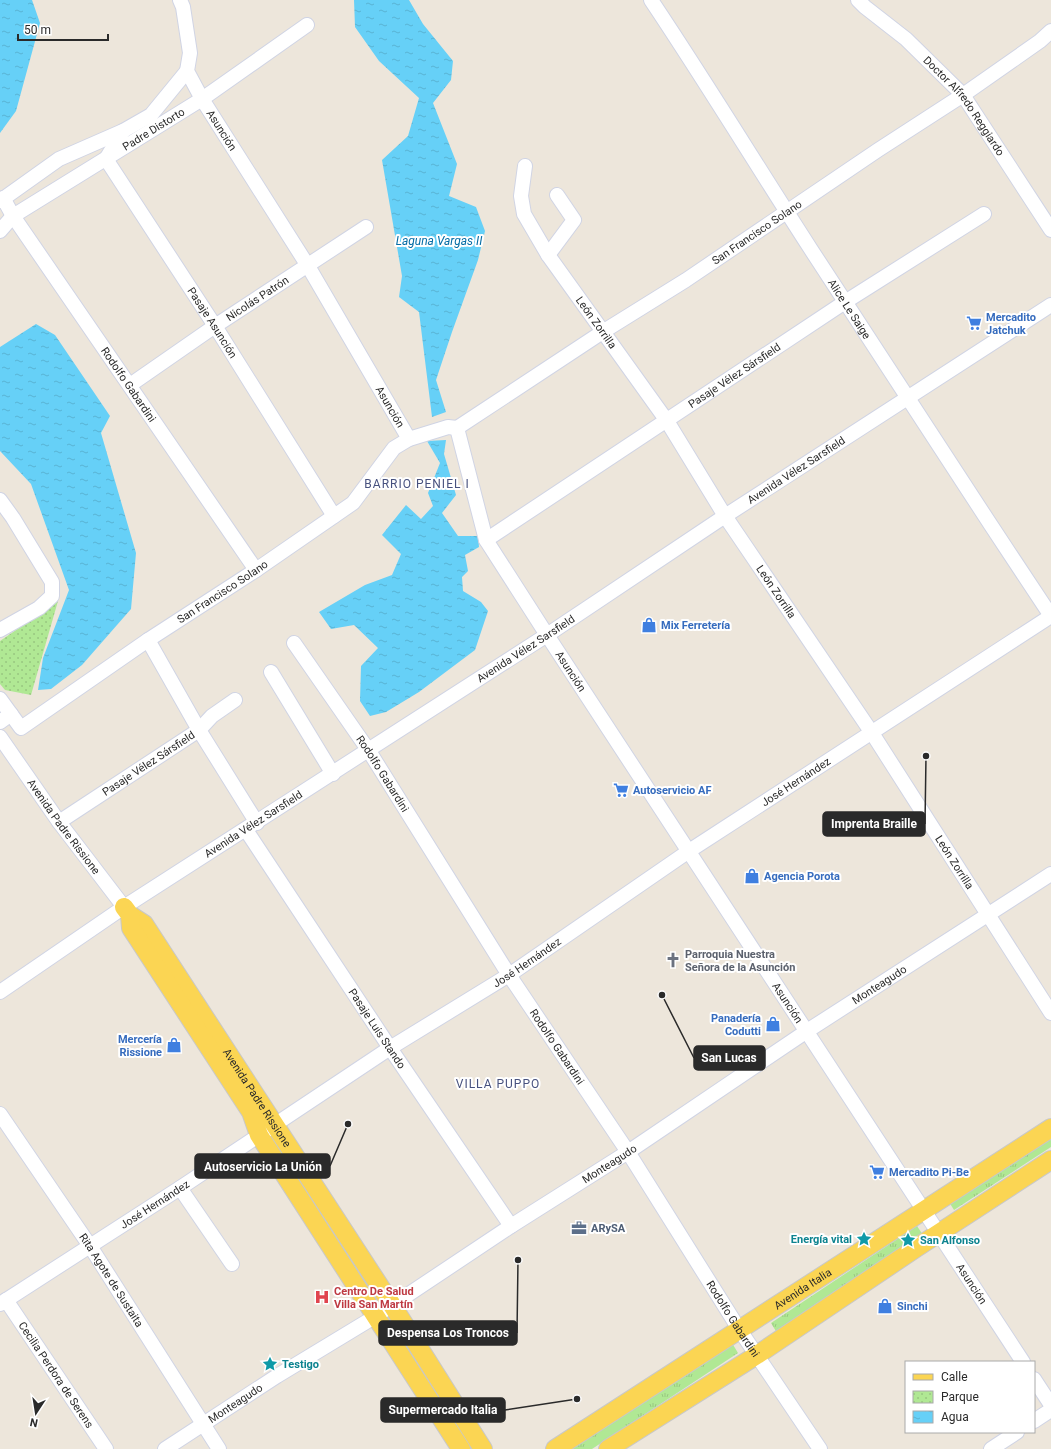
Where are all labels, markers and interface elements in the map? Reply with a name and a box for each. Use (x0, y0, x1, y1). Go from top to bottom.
scale bar (18, 16, 108, 42)
text: 50 m (24, 23, 51, 37)
street label: Doctor Alfredo Reggiardo (921, 53, 1007, 158)
street label: Padre Distorto (120, 105, 187, 153)
street label: Asunción (204, 107, 240, 153)
street label: San Francisco Solano (709, 197, 804, 267)
water label: Laguna Vargas II (396, 234, 483, 248)
street label: Nicolás Patrón (224, 273, 291, 324)
street label: Alice Le Saige (825, 277, 874, 341)
street label: Pasaje Asunción (185, 285, 240, 360)
street label: León Zorrilla (573, 294, 619, 351)
place label: Mercadito Jatchuk (986, 311, 1036, 337)
supermarket icon: Mercadito Jatchuk (965, 314, 983, 332)
street label: Pasaje Vélez Sársfield (686, 340, 783, 411)
street label: Rodolfo Gabardini (98, 345, 159, 425)
street label: Asunción (373, 384, 407, 430)
street label: Avenida Vélez Sarsfield (745, 434, 847, 506)
district label: BARRIO PENIEL I (364, 477, 470, 491)
street label: San Francisco Solano (175, 557, 270, 626)
street label: León Zorrilla (754, 563, 799, 621)
street label: Avenida Vélez Sarsfield (474, 612, 577, 685)
shop icon: Mix Ferretería (640, 616, 658, 634)
place label: Mix Ferretería (661, 619, 730, 632)
street label: Asunción (553, 649, 589, 694)
street label: Pasaje Vélez Sársfield (100, 728, 197, 798)
street label: Rodolfo Gabardini (354, 733, 412, 814)
street label: José Hernández (759, 754, 833, 809)
street label: Avenida Padre Rissione (25, 777, 103, 877)
supermarket icon: Autoservicio AF (612, 781, 630, 799)
place label: Autoservicio AF (633, 784, 712, 797)
street label: Avenida Vélez Sarsfield (202, 788, 305, 860)
callout: Imprenta Braille (823, 812, 925, 836)
text: Imprenta Braille (831, 817, 917, 831)
street label: León Zorrilla (933, 833, 977, 891)
shop icon: Agencia Porota (743, 867, 761, 885)
place label: Agencia Porota (764, 870, 840, 883)
street label: José Hernández (490, 934, 564, 990)
place label: Parroquia Nuestra Señora de la Asunción (685, 948, 795, 974)
church icon: Parroquia Nuestra Señora de la Asunción (664, 951, 682, 969)
street label: Monteagudo (849, 962, 909, 1007)
street label: Asunción (770, 980, 806, 1025)
street label: Pasaje Luis Stando (346, 986, 409, 1071)
street label: Rodolfo Gabardini (527, 1007, 587, 1087)
place label: Panadería Codutti (711, 1012, 761, 1038)
shop icon: Panadería Codutti (764, 1015, 782, 1033)
place label: Mercería Rissione (118, 1033, 162, 1059)
shop icon: Mercería Rissione (165, 1036, 183, 1054)
street label: Avenida Padre Rissione (220, 1046, 294, 1150)
callout: San Lucas (694, 1046, 765, 1070)
text: San Lucas (701, 1051, 757, 1065)
district label: VILLA PUPPO (456, 1077, 540, 1091)
street label: Monteagudo (580, 1142, 639, 1186)
callout: Autoservicio La Unión (195, 1154, 330, 1178)
text: Autoservicio La Unión (204, 1160, 322, 1174)
supermarket icon: Mercadito Pi-Be (868, 1163, 886, 1181)
place label: Mercadito Pi-Be (889, 1166, 969, 1179)
street label: José Hernández (118, 1177, 192, 1231)
office icon: ARySA (570, 1219, 588, 1237)
place label: ARySA (591, 1222, 626, 1235)
place icon: Energía vital (855, 1230, 873, 1248)
street label: Rita Agote de Sustaita (77, 1231, 146, 1329)
place icon: San Alfonso (899, 1231, 917, 1249)
place label: Energía vital (791, 1233, 852, 1246)
place label: San Alfonso (920, 1234, 980, 1247)
street label: Asunción (954, 1261, 990, 1306)
street label: Avenida Italia (772, 1265, 834, 1312)
street label: Rodolfo Gabardini (704, 1278, 762, 1359)
place label: Centro De Salud Villa San Martín (334, 1285, 414, 1311)
hospital icon: Centro De Salud Villa San Martín (313, 1288, 331, 1306)
shop icon: Sinchi (876, 1297, 894, 1315)
place label: Sinchi (897, 1300, 928, 1313)
street label: Cecilia Perdora de Serens (16, 1319, 97, 1431)
callout: Despensa Los Troncos (379, 1321, 517, 1345)
text: Despensa Los Troncos (387, 1326, 509, 1340)
place icon: Testigo (261, 1355, 279, 1373)
place label: Testigo (282, 1358, 319, 1371)
legend (905, 1361, 1035, 1433)
text: Calle (941, 1370, 968, 1384)
street label: Monteagudo (206, 1381, 265, 1426)
text: Parque (941, 1390, 979, 1404)
north arrow (16, 1393, 56, 1433)
callout: Supermercado Italia (381, 1398, 505, 1422)
text: Supermercado Italia (389, 1403, 498, 1417)
text: Agua (941, 1410, 969, 1424)
text: N (29, 1415, 39, 1429)

